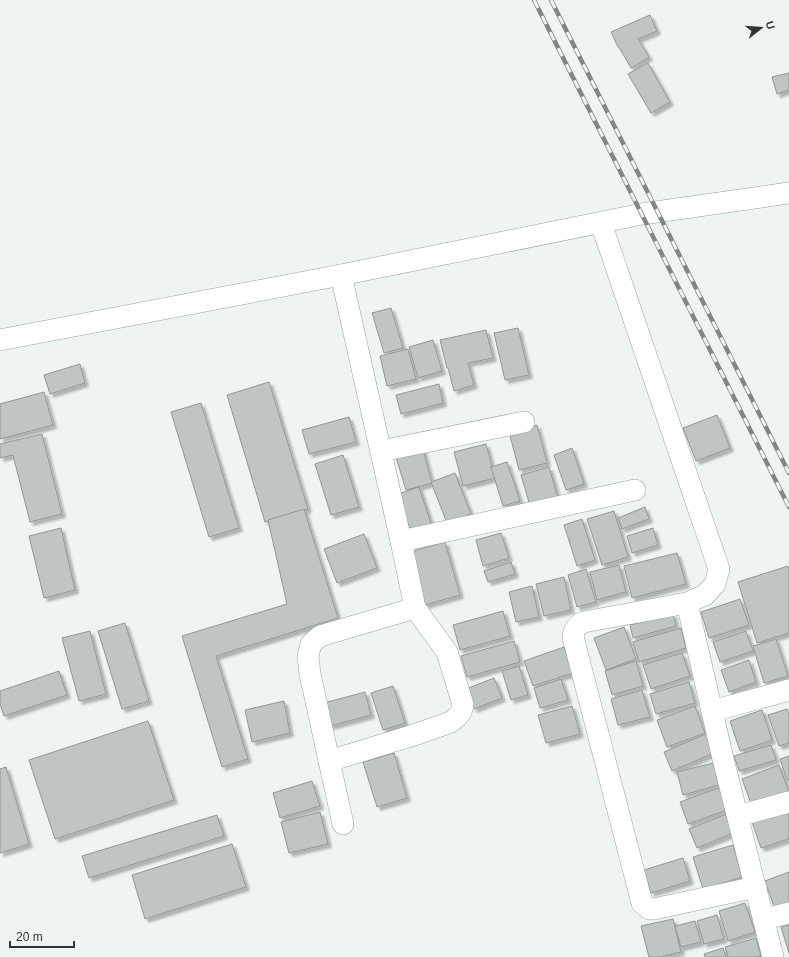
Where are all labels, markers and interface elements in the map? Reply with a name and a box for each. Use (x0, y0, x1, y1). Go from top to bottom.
north arrow (741, 8, 781, 48)
text: U (764, 20, 777, 31)
scale bar (10, 923, 74, 949)
text: 20 m (16, 930, 43, 944)

